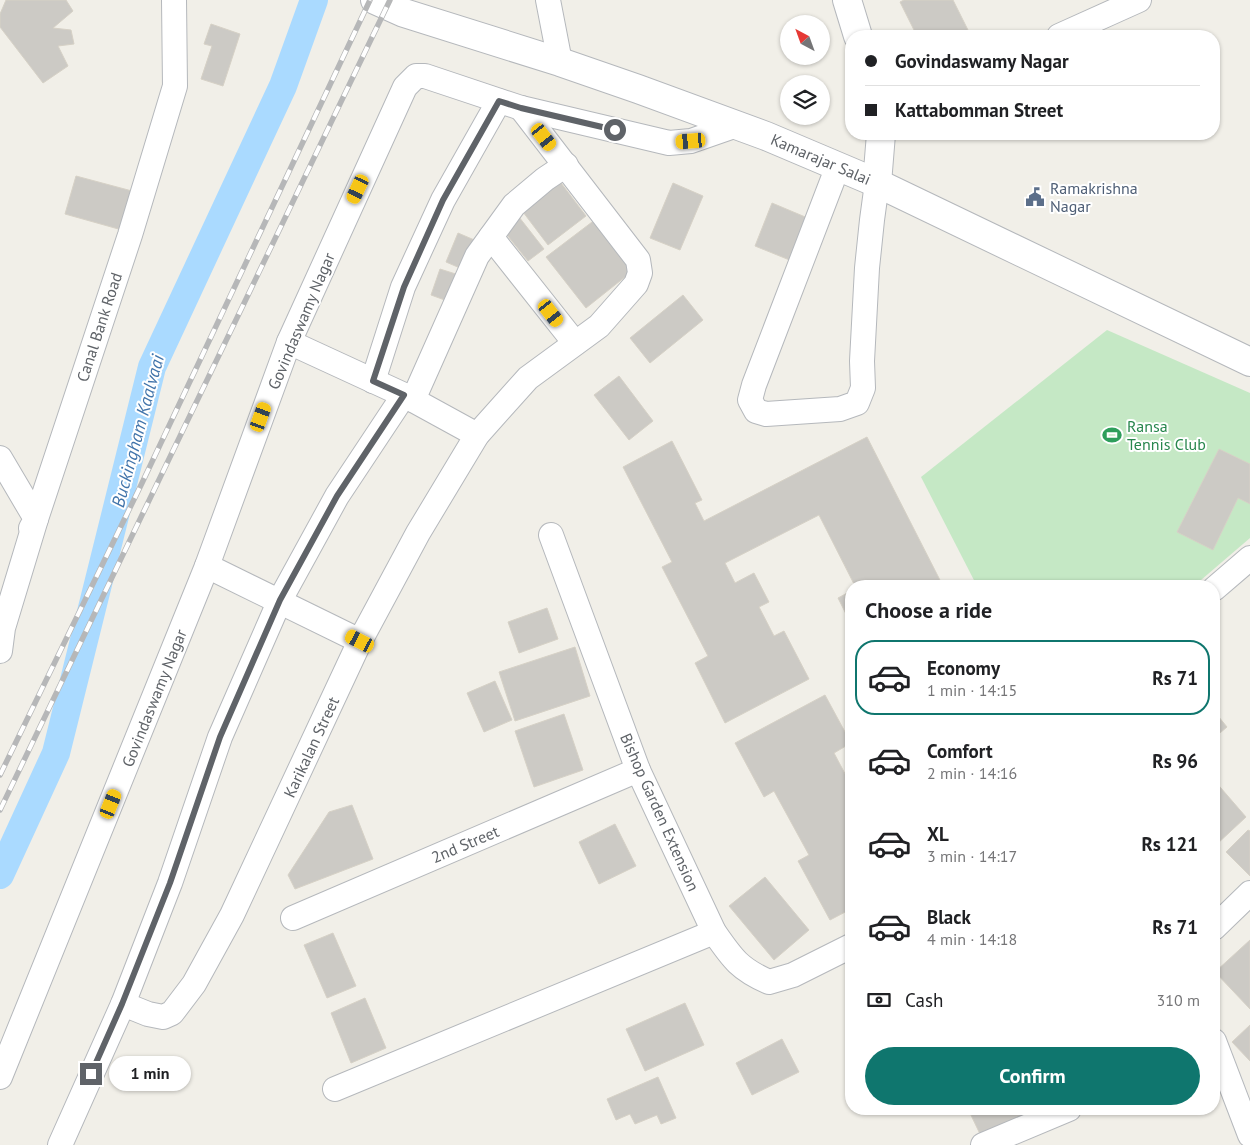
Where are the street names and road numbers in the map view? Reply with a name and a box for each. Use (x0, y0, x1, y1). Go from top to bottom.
street label: Kamarajar Salai (768, 129, 874, 189)
street label: Govindaswamy Nagar (263, 249, 339, 392)
street label: Canal Bank Road (72, 270, 126, 384)
street label: Govindaswamy Nagar (117, 626, 191, 770)
street label: Karikalan Street (279, 693, 343, 801)
street label: Bishop Garden Extension (616, 730, 704, 894)
street label: 2nd Street (428, 821, 502, 867)

